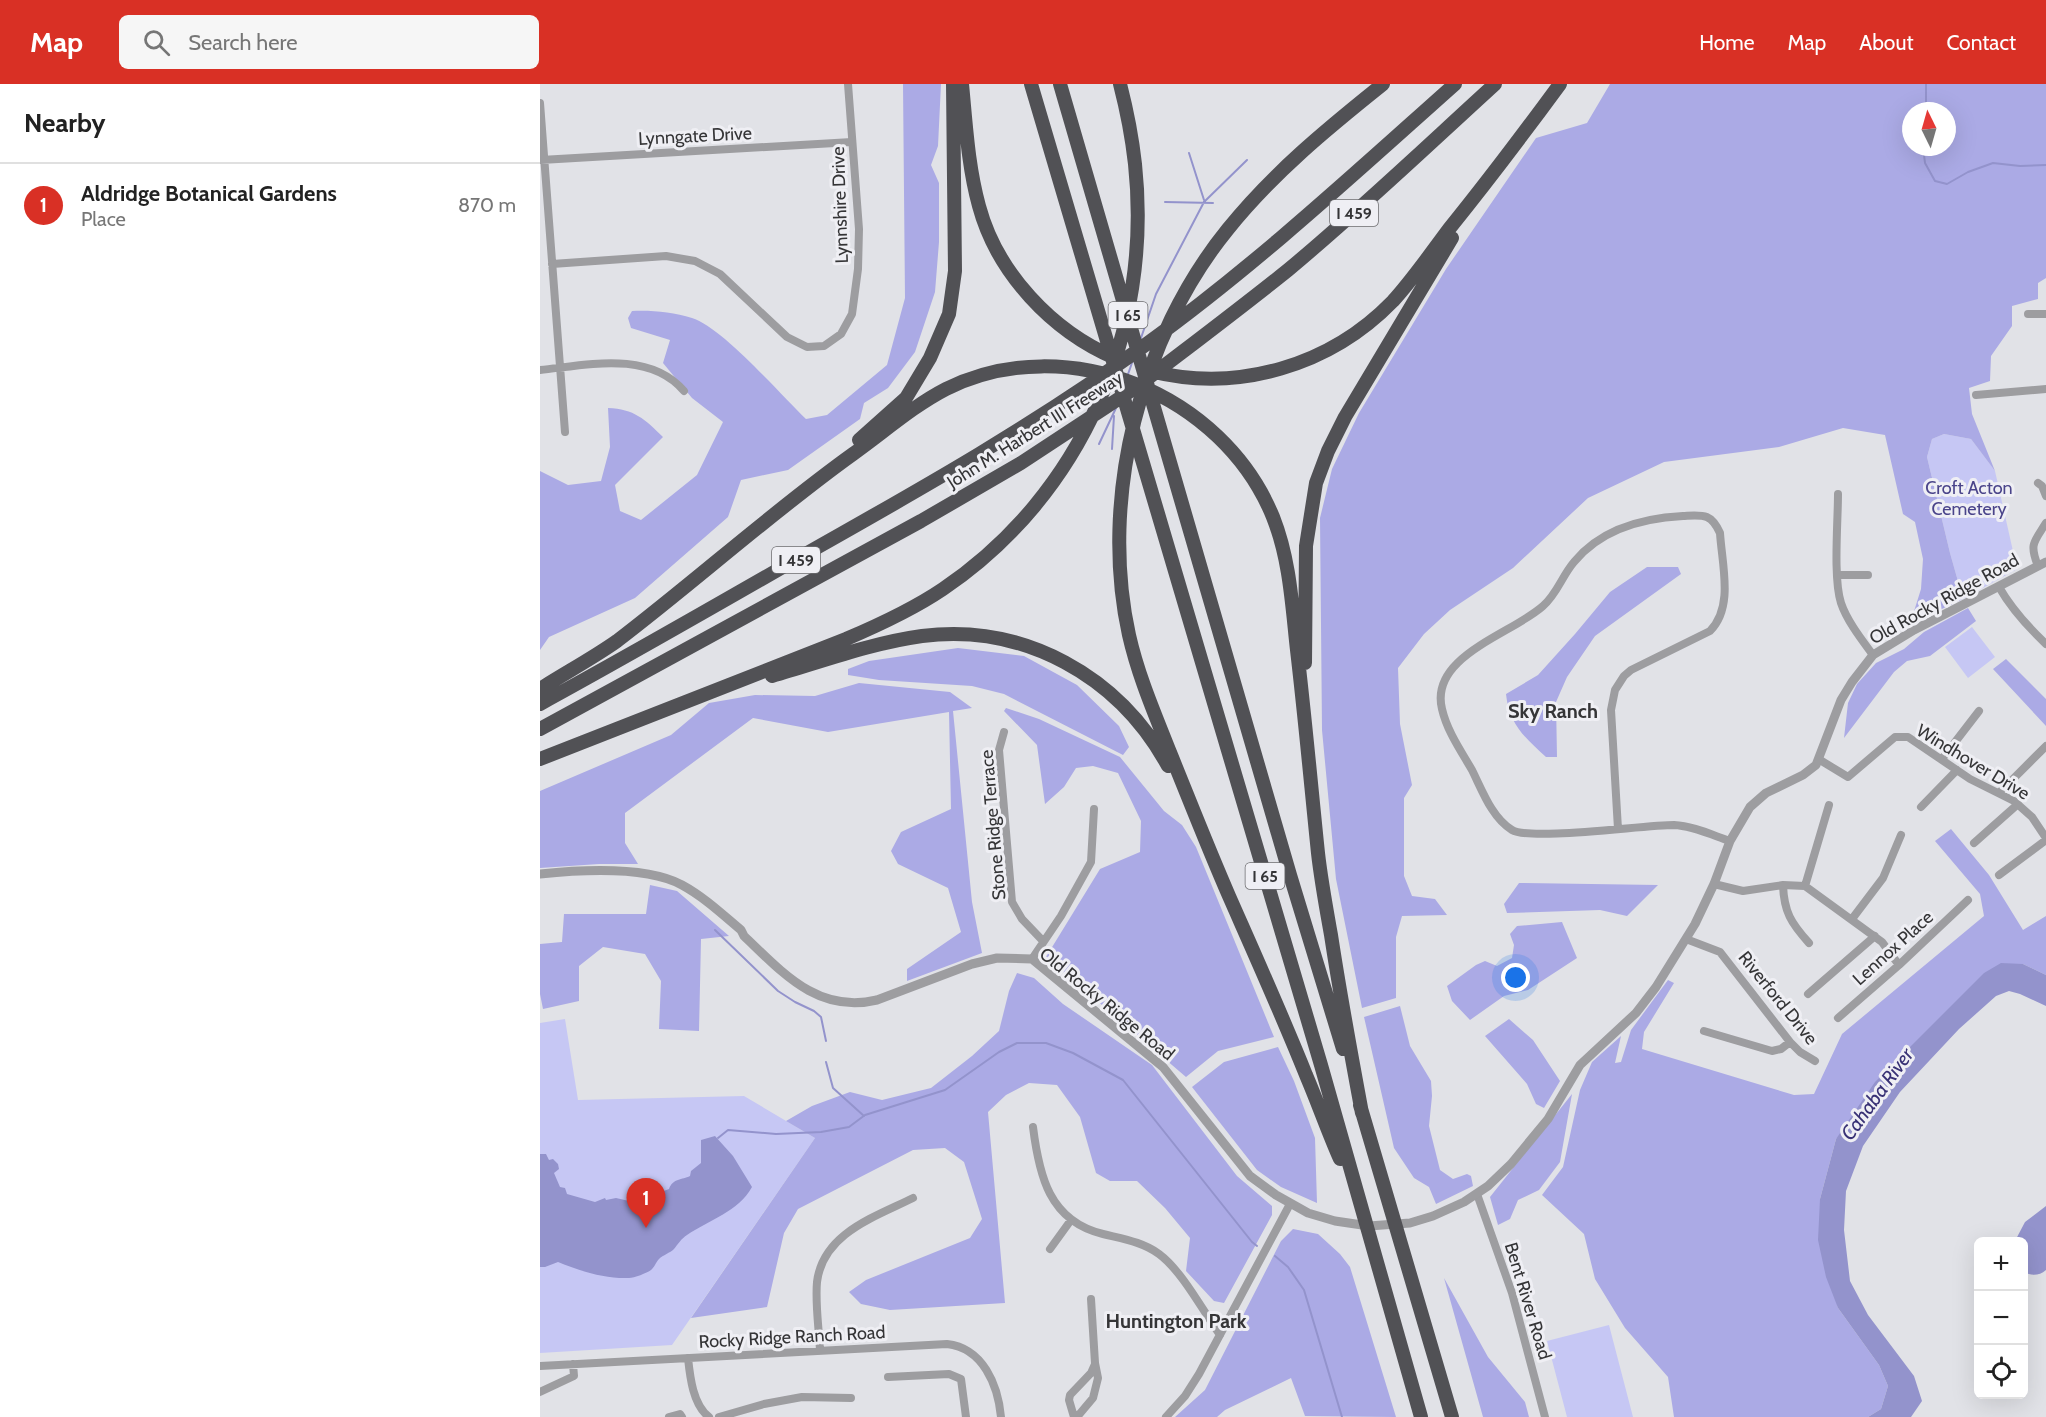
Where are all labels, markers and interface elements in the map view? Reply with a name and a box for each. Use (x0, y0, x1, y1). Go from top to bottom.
search box (119, 15, 539, 69)
text: Map (30, 25, 83, 59)
icon: search (140, 26, 173, 59)
text: Search here (188, 29, 297, 56)
text: Home (1699, 30, 1755, 55)
text: Map (1788, 30, 1826, 55)
text: About (1859, 30, 1913, 55)
text: Contact (1946, 30, 2016, 55)
north arrow (1902, 102, 1956, 156)
text: Nearby (24, 107, 105, 139)
street label: Lynngate Drive (638, 122, 752, 150)
street label: Lynnshire Drive (827, 146, 853, 264)
text: Aldridge Botanical Gardens (81, 180, 337, 207)
text: 1 (40, 193, 47, 217)
text: 870 m (458, 193, 516, 217)
road number: I 459 (1330, 200, 1378, 226)
text: Place (81, 207, 126, 231)
road number: I 65 (1108, 302, 1148, 328)
street label: John M. Harbert III Freeway (942, 367, 1127, 494)
park label: Croft Acton Cemetery (1925, 477, 2013, 520)
road number: I 459 (772, 547, 820, 573)
street label: Old Rocky Ridge Road (1865, 549, 2023, 649)
district label: Sky Ranch (1508, 699, 1598, 723)
street label: Windhover Drive (1912, 720, 2034, 804)
street label: Stone Ridge Terrace (975, 749, 1011, 901)
road number: I 65 (1246, 863, 1284, 889)
street label: Lennox Place (1848, 906, 1938, 990)
street label: Old Rocky Ridge Road (1035, 943, 1179, 1065)
street label: Riverford Drive (1734, 947, 1822, 1049)
your location (1501, 963, 1530, 992)
water label: Cahaba River (1836, 1043, 1919, 1145)
pin: 1 (626, 1178, 666, 1228)
map controls (1974, 1237, 2028, 1399)
button: + (1974, 1237, 2028, 1291)
street label: Bent River Road (1500, 1240, 1556, 1362)
button: − (1974, 1291, 2028, 1345)
district label: Huntington Park (1106, 1309, 1247, 1333)
street label: Rocky Ridge Ranch Road (698, 1321, 886, 1353)
button: locate (1974, 1345, 2028, 1399)

